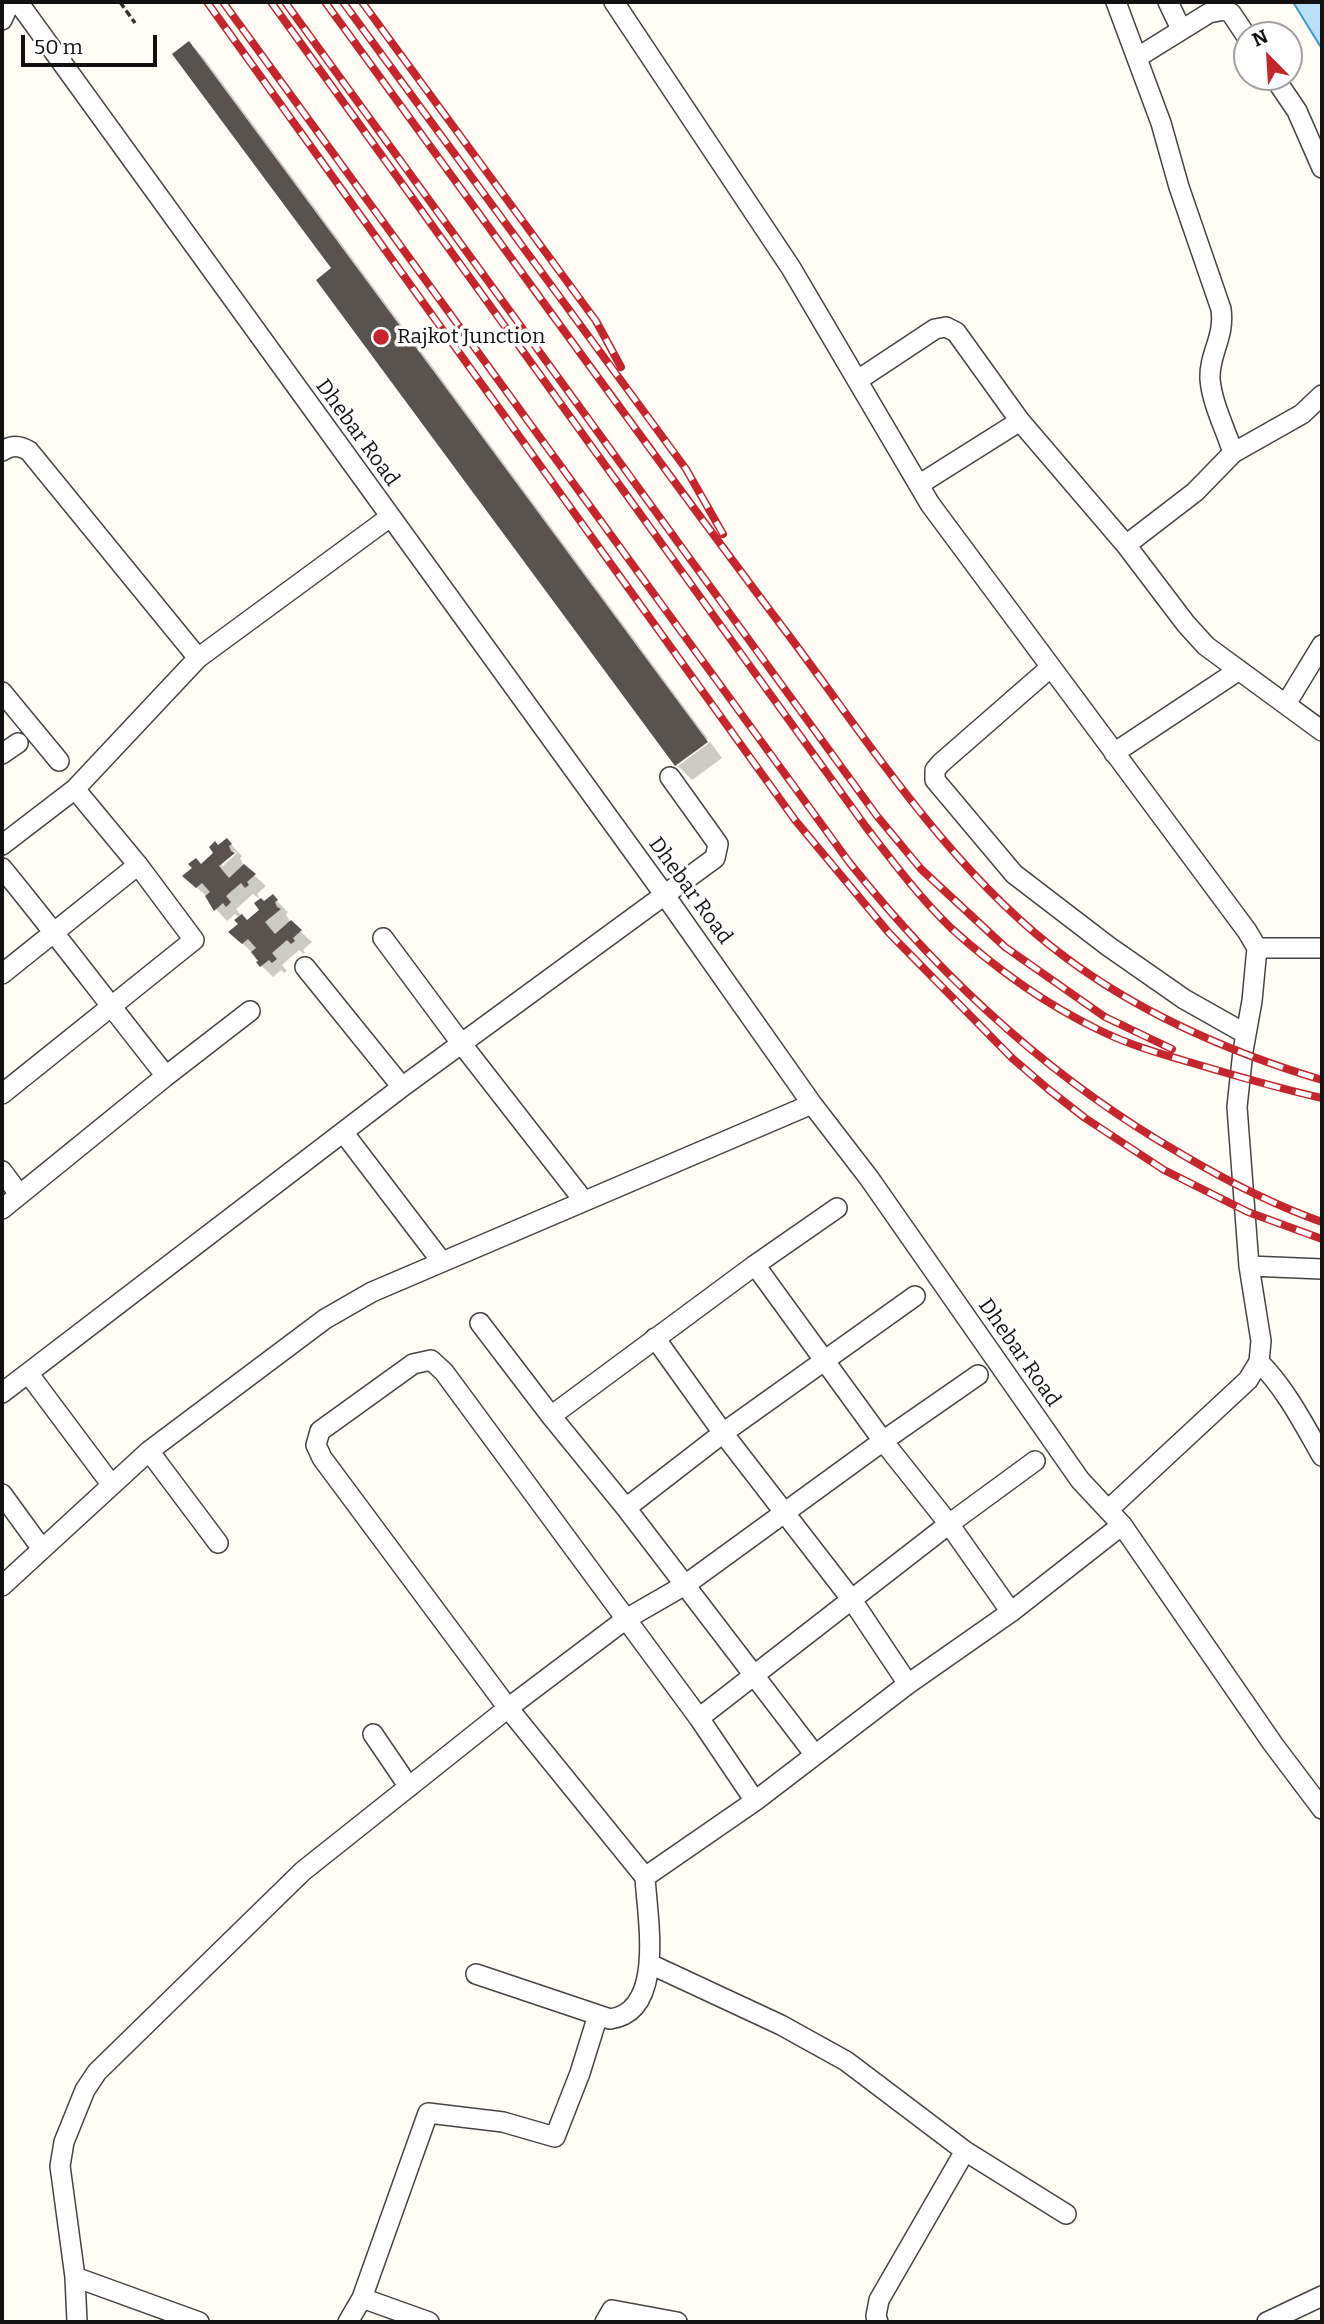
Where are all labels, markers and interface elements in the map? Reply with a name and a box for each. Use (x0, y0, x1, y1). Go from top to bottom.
scale bar (24, 21, 161, 65)
north arrow (1233, 21, 1303, 91)
text: N (1249, 25, 1271, 52)
text: 50 m (34, 34, 83, 60)
place label: Rajkot Junction (397, 324, 545, 350)
marker: Rajkot Junction (371, 327, 391, 347)
street label: Dhebar Road (310, 375, 404, 491)
street label: Dhebar Road (643, 833, 737, 949)
street label: Dhebar Road (973, 1294, 1065, 1412)

